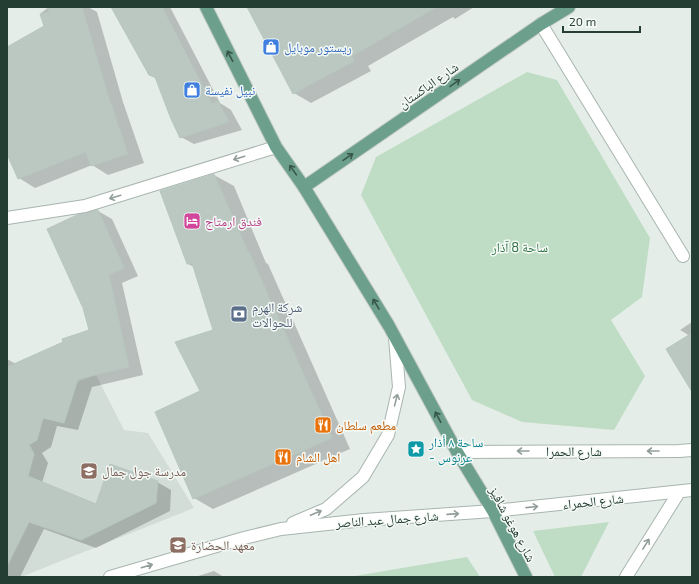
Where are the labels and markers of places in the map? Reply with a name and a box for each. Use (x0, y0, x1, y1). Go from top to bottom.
shop icon: ريستور موبايل (261, 37, 281, 57)
place label: ريستور موبايل (284, 39, 352, 56)
shop icon: نبيل نفيسة (182, 80, 202, 100)
place label: نبيل نفيسة (205, 82, 255, 99)
hotel icon: فندق ارمتاج (182, 211, 202, 231)
place label: فندق ارمتاج (205, 213, 262, 231)
place label: شركة الهرم للحوالات (252, 299, 302, 331)
bank icon: شركة الهرم للحوالات (229, 304, 249, 324)
restaurant icon: مطعم سلطان (313, 415, 333, 435)
place label: مطعم سلطان (336, 417, 396, 434)
place label: ساحة ٨ أذار - عرنوس (428, 434, 483, 466)
place icon: ساحة ٨ أذار - عرنوس (406, 439, 426, 459)
restaurant icon: اهل الشام (273, 447, 293, 467)
place label: اهل الشام (296, 449, 340, 466)
school or university icon: مدرسة جول جمال (79, 461, 99, 481)
place label: مدرسة جول جمال (102, 463, 186, 480)
school or university icon: معهد الحضارة (168, 535, 188, 555)
place label: معهد الحضارة (191, 537, 255, 554)

